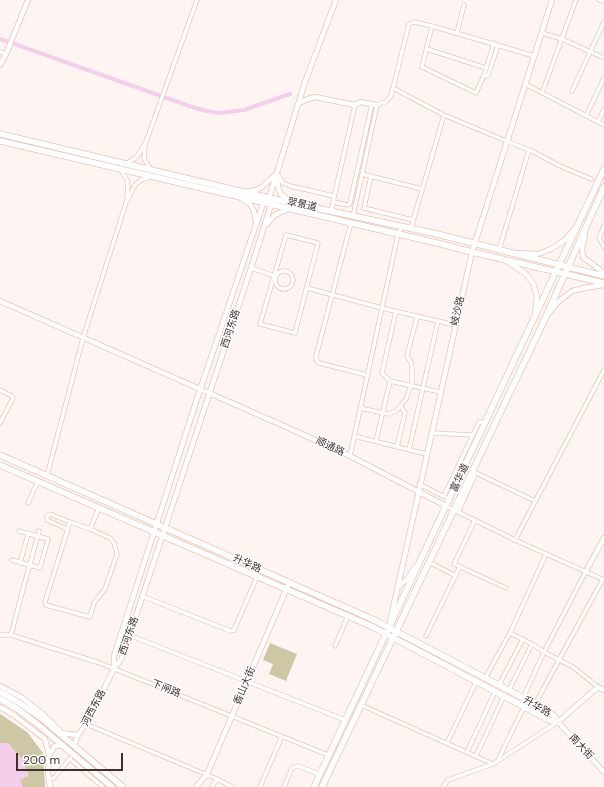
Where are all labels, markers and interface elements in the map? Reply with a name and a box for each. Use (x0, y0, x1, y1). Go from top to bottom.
street label: 翠景道 (286, 196, 318, 214)
street label: 岐沙路 (449, 295, 467, 327)
street label: 西河东路 (219, 308, 243, 350)
street label: 顺通路 (314, 435, 346, 459)
street label: 富华道 (448, 462, 472, 494)
street label: 升华路 (231, 552, 263, 576)
street label: 西河东路 (117, 615, 141, 657)
street label: 香山大街 (232, 665, 258, 707)
street label: 下闸路 (150, 678, 182, 700)
street label: 河西东路 (79, 688, 109, 728)
street label: 升华路 (521, 694, 553, 720)
street label: 南大街 (566, 732, 596, 762)
scale bar (18, 745, 125, 771)
text: 200 m (23, 752, 60, 768)

